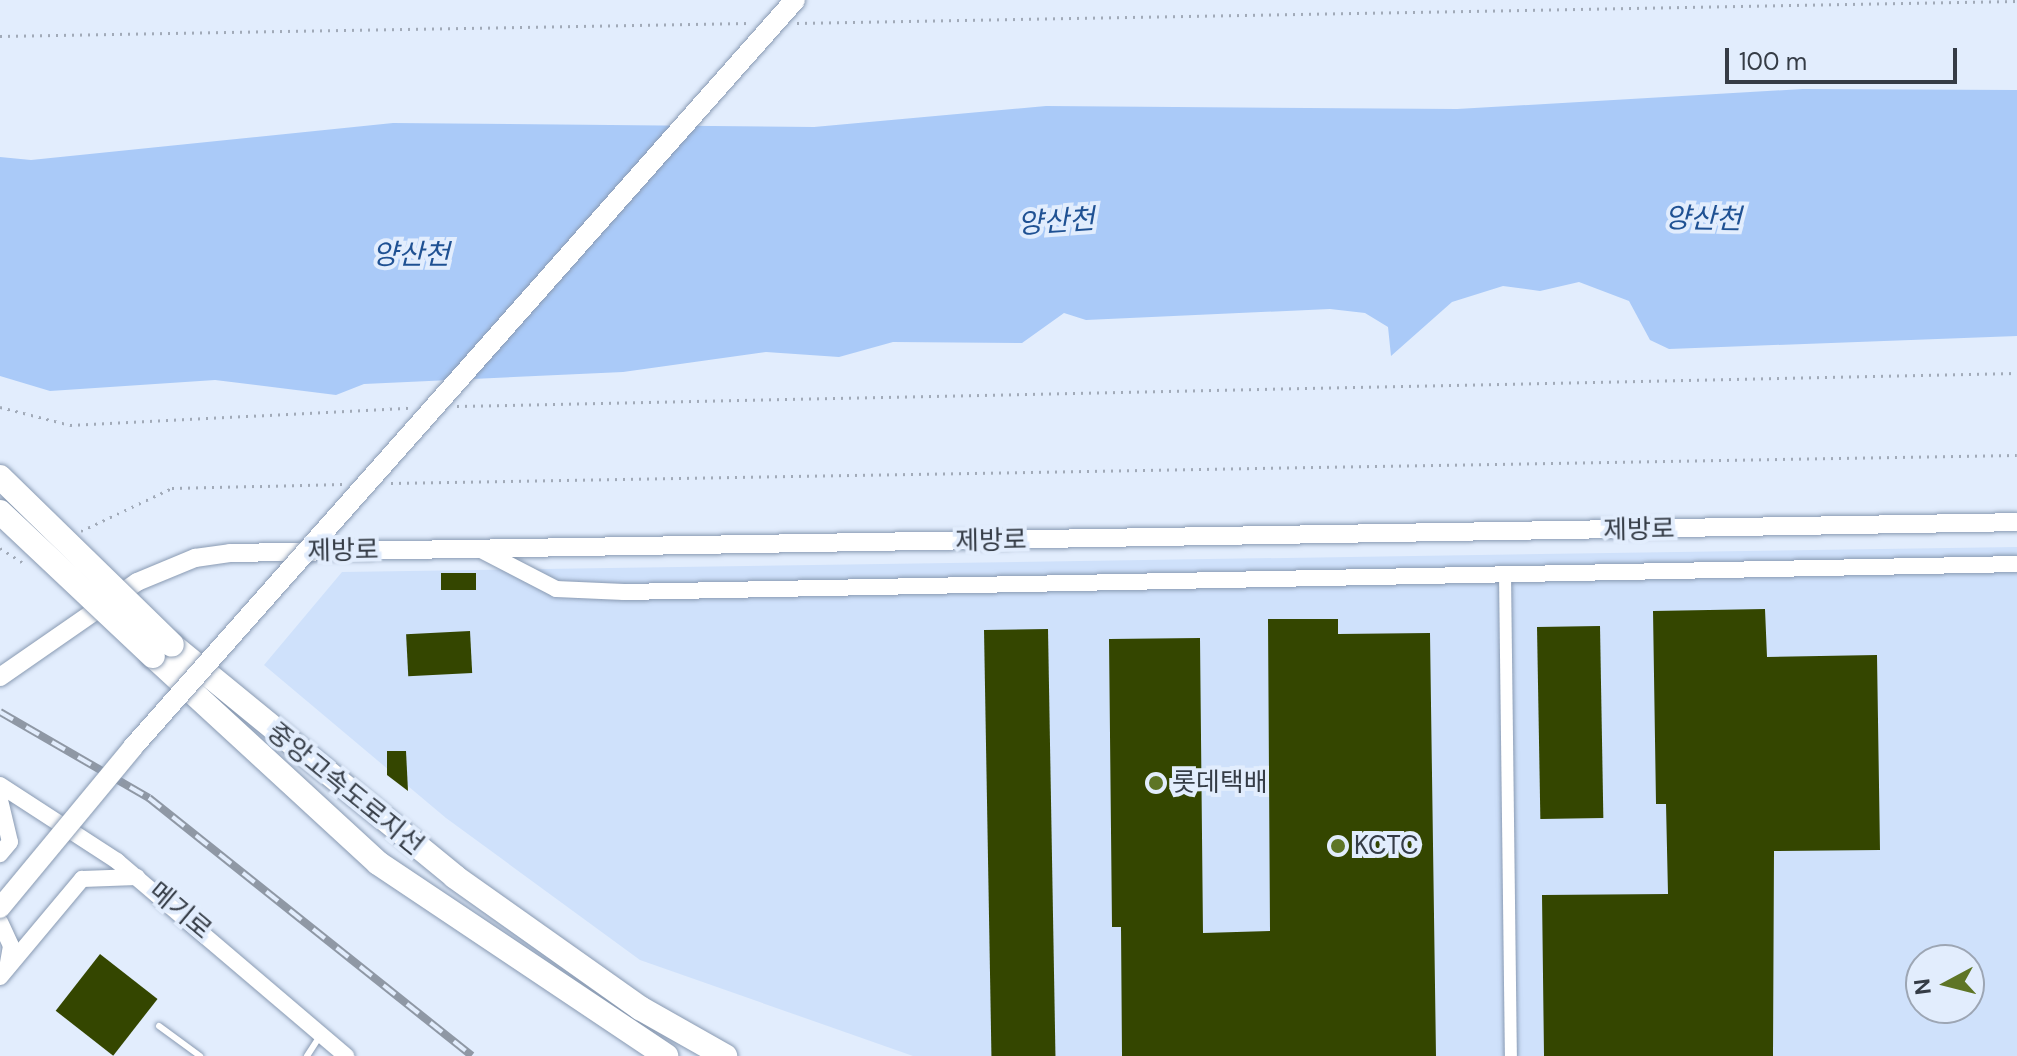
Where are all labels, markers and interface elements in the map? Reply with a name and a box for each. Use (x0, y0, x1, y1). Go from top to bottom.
scale bar (1729, 32, 1961, 82)
text: 100 m (1739, 46, 1807, 77)
water label: 양산천 (1664, 202, 1742, 236)
water label: 양산천 (1016, 203, 1096, 241)
water label: 양산천 (372, 238, 450, 272)
street label: 제방로 (1603, 514, 1675, 546)
street label: 제방로 (955, 525, 1027, 557)
street label: 제방로 (307, 535, 379, 567)
street label: 중앙고속도로지선 (261, 717, 429, 861)
place label: 롯데택배 (1172, 767, 1268, 799)
marker: 롯데택배 (1147, 774, 1165, 792)
place label: KCTC (1354, 830, 1419, 862)
marker: KCTC (1329, 837, 1347, 855)
street label: 메기로 (142, 876, 218, 946)
north arrow (1905, 944, 1985, 1024)
text: N (1907, 977, 1938, 996)

